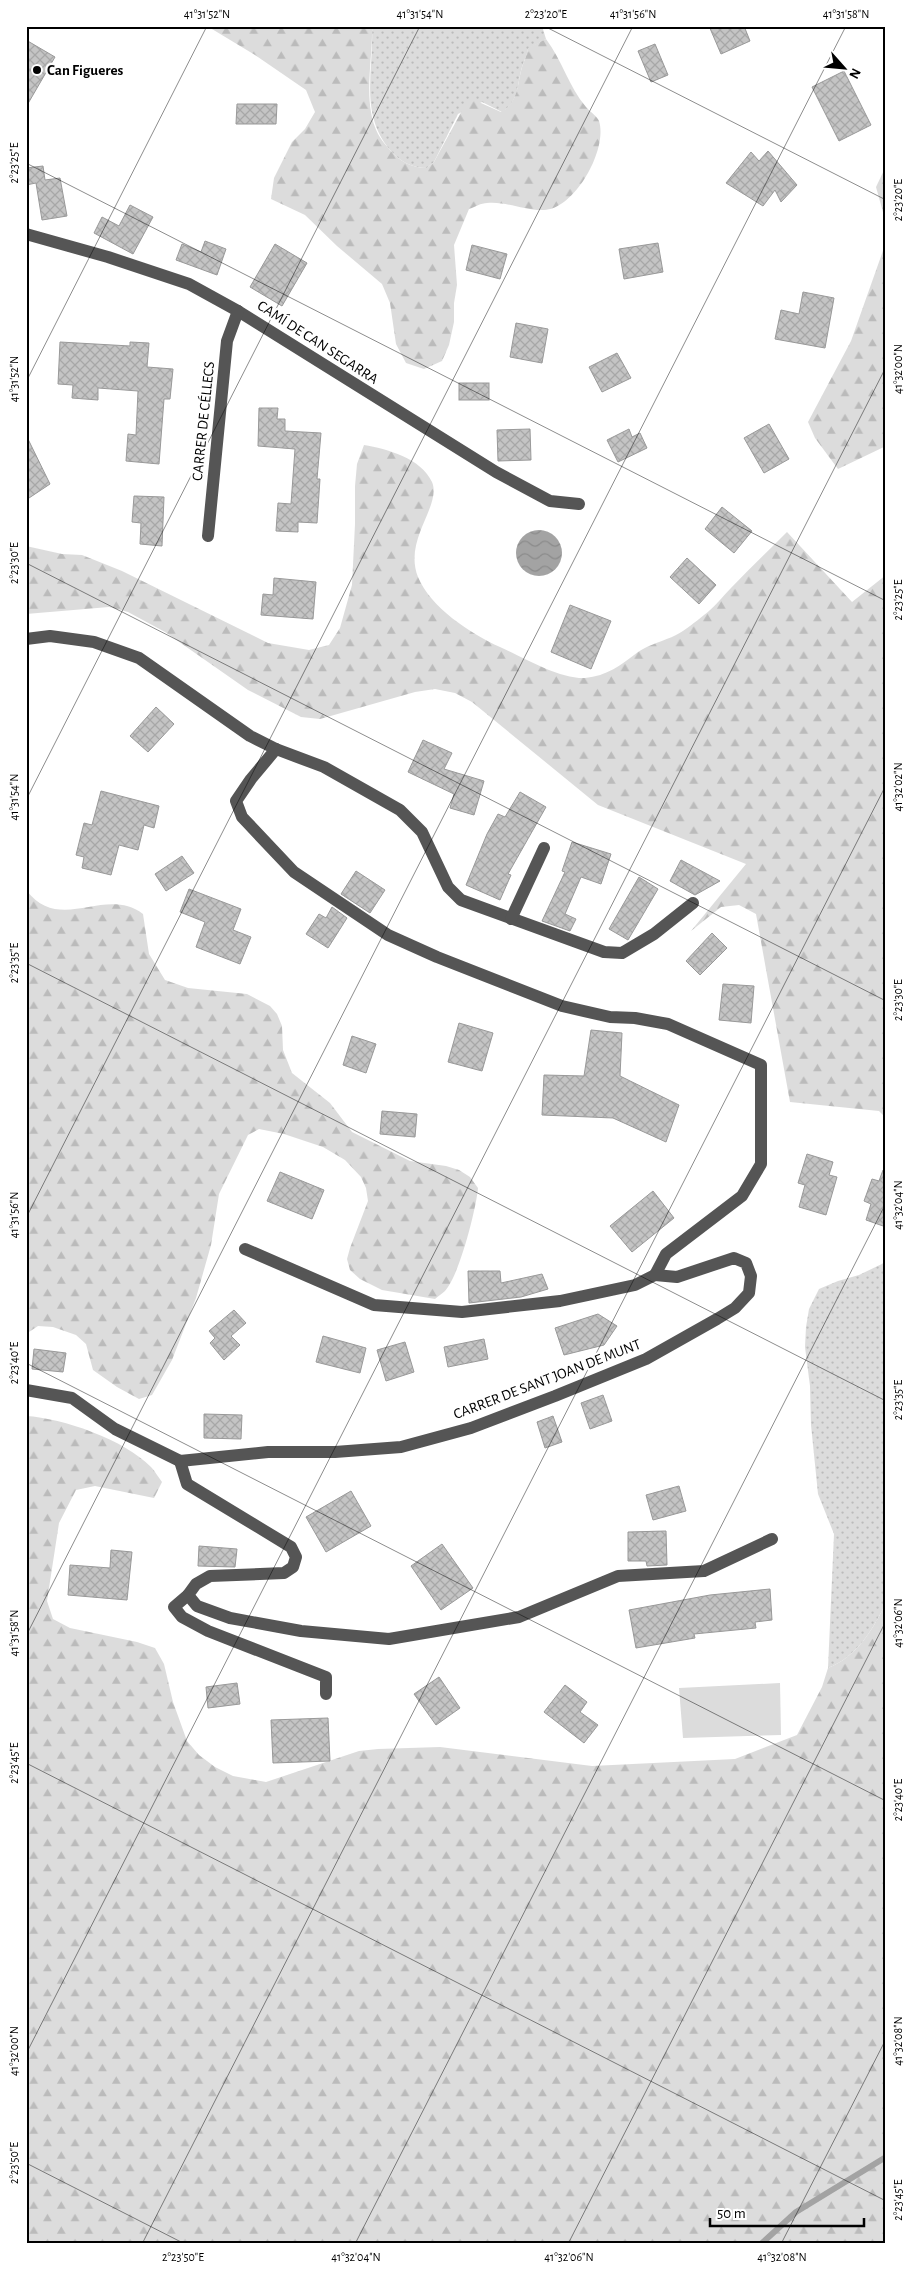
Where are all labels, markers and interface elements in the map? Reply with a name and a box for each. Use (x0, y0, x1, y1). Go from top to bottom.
text: 41°31'52"N (184, 8, 230, 20)
text: 41°31'54"N (397, 8, 443, 20)
text: 2°23'20"E (525, 8, 567, 20)
text: 41°31'56"N (610, 8, 656, 20)
text: 41°31'58"N (823, 8, 869, 20)
north arrow (820, 42, 870, 92)
place label: Can Figueres (47, 63, 124, 78)
marker: Can Figueres (31, 64, 43, 76)
text: N (846, 66, 863, 81)
text: 2°23'25"E (8, 142, 20, 184)
text: 2°23'20"E (892, 179, 904, 221)
street label: CAMÍ DE CAN SEGARRA (255, 296, 382, 387)
text: 41°32'00"N (892, 344, 904, 394)
text: 41°31'52"N (8, 356, 20, 402)
street label: CARRER DE CÉLLECS (188, 360, 217, 481)
text: 2°23'30"E (8, 542, 20, 584)
text: 2°23'25"E (892, 579, 904, 621)
text: 41°32'02"N (892, 762, 904, 812)
text: 41°31'54"N (8, 774, 20, 820)
text: 2°23'35"E (8, 943, 20, 983)
text: 2°23'30"E (892, 979, 904, 1021)
text: 41°32'04"N (892, 1180, 904, 1230)
text: 41°31'56"N (8, 1192, 20, 1238)
street label: CARRER DE SANT JOAN DE MUNT (451, 1337, 643, 1422)
text: 2°23'40"E (8, 1341, 20, 1384)
text: 2°23'35"E (892, 1380, 904, 1420)
text: 41°32'06"N (892, 1598, 904, 1648)
text: 41°31'58"N (8, 1610, 20, 1656)
text: 2°23'45"E (8, 1742, 20, 1784)
text: 2°23'40"E (892, 1778, 904, 1821)
text: 41°32'08"N (892, 2016, 904, 2066)
text: 41°32'00"N (8, 2026, 20, 2076)
text: 2°23'50"E (8, 2142, 20, 2184)
text: 2°23'45"E (892, 2179, 904, 2221)
scale bar (710, 2195, 863, 2227)
text: 50 m (717, 2206, 746, 2221)
text: 2°23'50"E (162, 2251, 204, 2263)
text: 41°32'04"N (331, 2251, 381, 2263)
text: 41°32'06"N (544, 2251, 594, 2263)
text: 41°32'08"N (757, 2251, 807, 2263)

